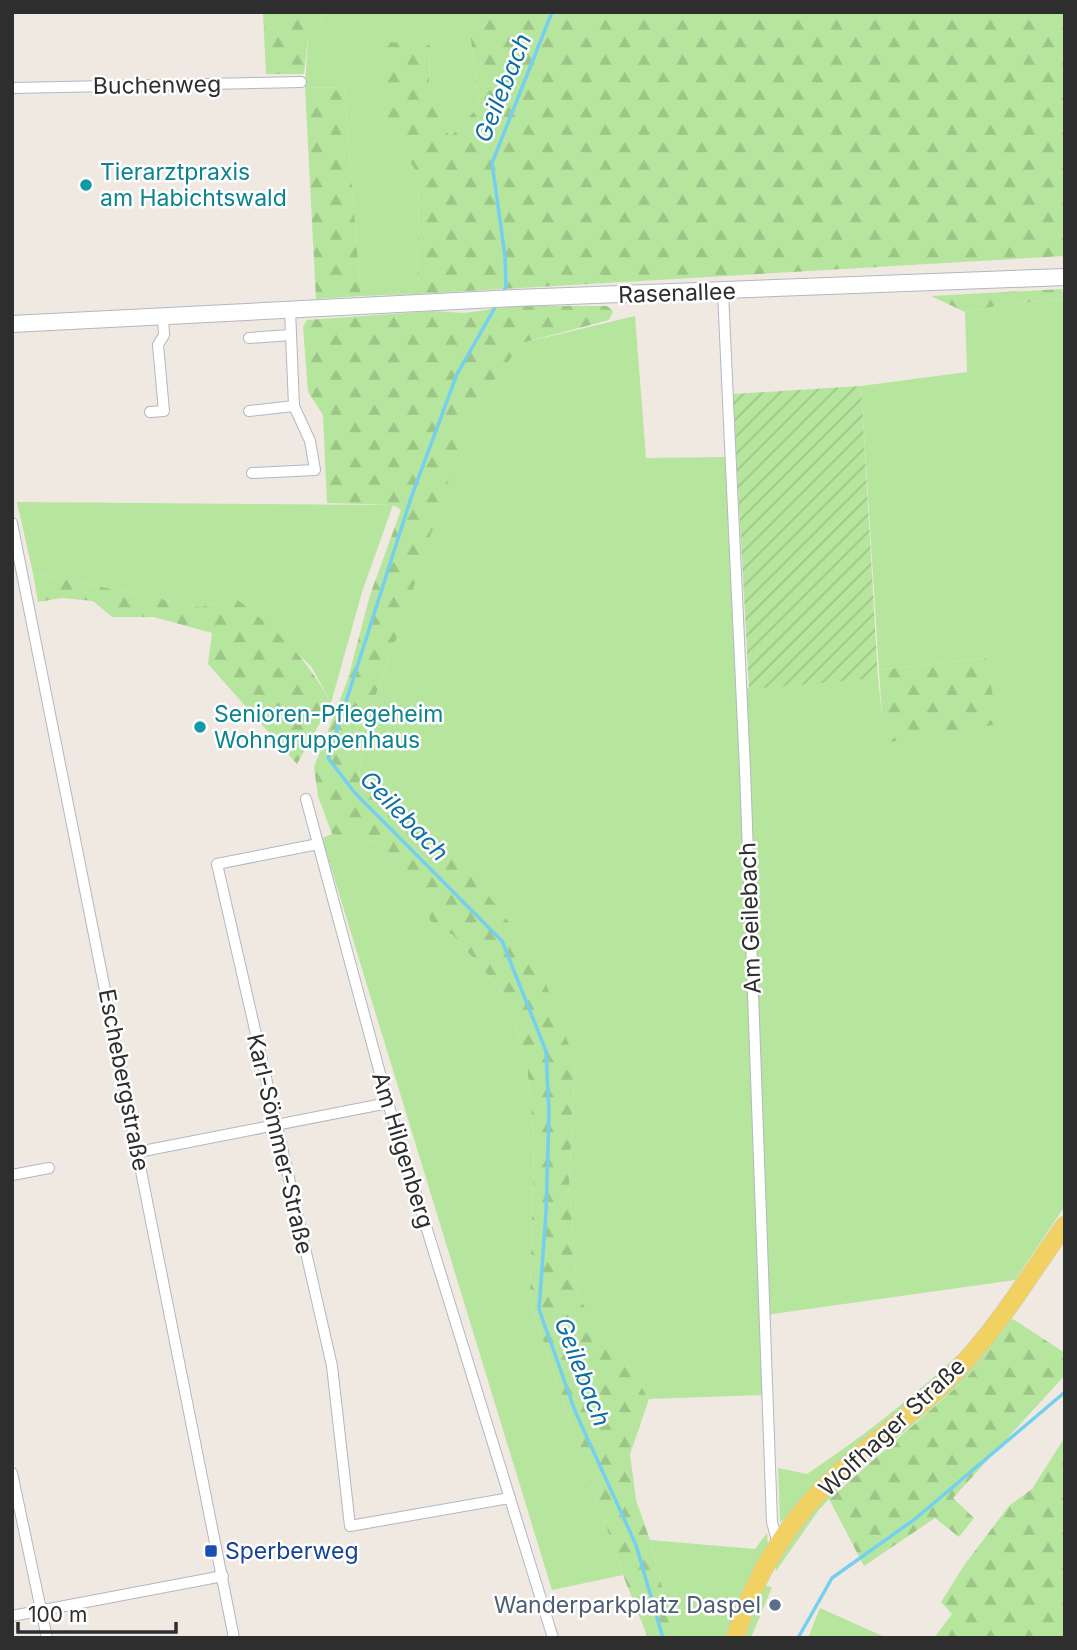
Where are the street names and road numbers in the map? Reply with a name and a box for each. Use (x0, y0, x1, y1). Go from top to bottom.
street label: Buchenweg (93, 70, 221, 100)
street label: Rasenallee (618, 277, 736, 309)
street label: Am Geilebach (733, 842, 767, 994)
street label: Eschebergstraße (93, 987, 155, 1173)
street label: Karl-Sömmer-Straße (241, 1031, 319, 1257)
street label: Am Hilgenberg (366, 1069, 440, 1231)
street label: Wolfhager Straße (813, 1352, 971, 1502)

